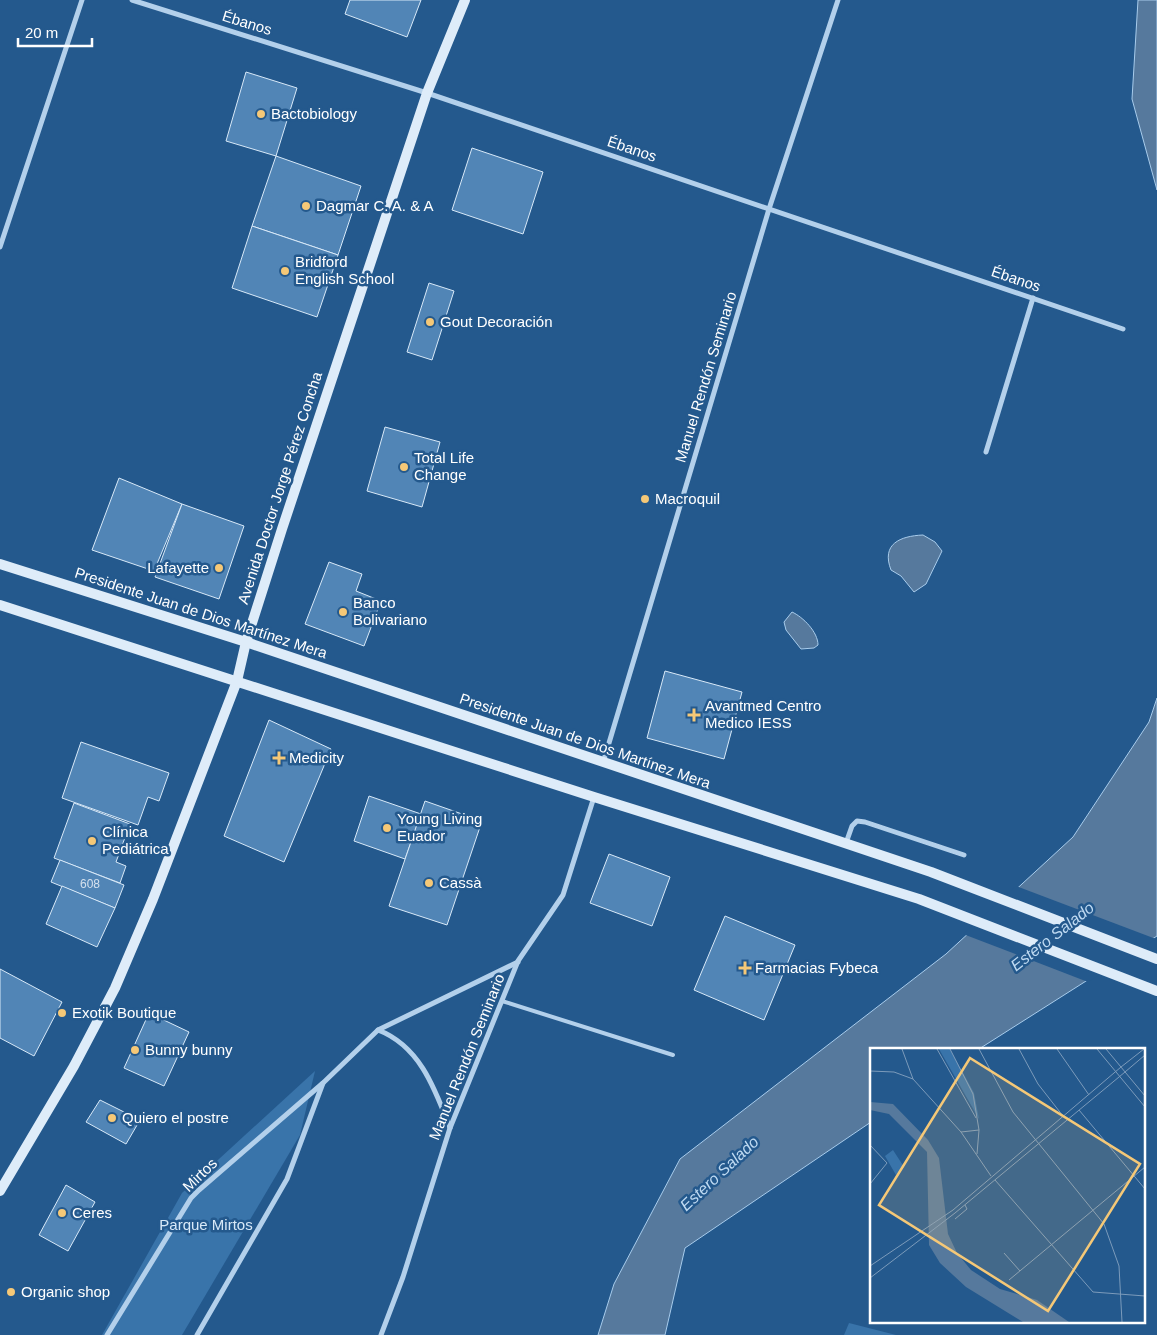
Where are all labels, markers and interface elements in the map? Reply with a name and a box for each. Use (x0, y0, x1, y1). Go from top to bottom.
street label: Ébanos (220, 7, 274, 38)
scale bar (18, 15, 91, 47)
text: 20 m (25, 24, 58, 41)
place label: Bactobiology (271, 105, 357, 122)
marker: Bactobiology (255, 108, 267, 120)
street label: Ébanos (605, 132, 659, 165)
place label: Dagmar C. A. & A (316, 197, 434, 214)
marker: Dagmar C. A. & A (300, 200, 312, 212)
place label: Bridford English School (295, 253, 394, 287)
street label: Ébanos (989, 262, 1043, 295)
marker: Bridford English School (279, 265, 291, 277)
street label: Manuel Rendón Seminario (671, 289, 740, 464)
place label: Gout Decoración (440, 313, 553, 330)
marker: Gout Decoración (424, 316, 436, 328)
street label: Avenida Doctor Jorge Pérez Concha (234, 369, 325, 606)
place label: Total Life Change (414, 449, 474, 483)
marker: Total Life Change (398, 461, 410, 473)
place label: Macroquil (655, 490, 720, 507)
marker: Macroquil (639, 493, 651, 505)
place label: Lafayette (147, 559, 209, 576)
marker: Lafayette (213, 562, 225, 574)
street label: Presidente Juan de Dios Martínez Mera (73, 564, 330, 662)
place label: Banco Bolivariano (353, 594, 427, 628)
marker: Banco Bolivariano (337, 606, 349, 618)
street label: Presidente Juan de Dios Martínez Mera (457, 689, 713, 792)
place label: Avantmed Centro Medico IESS (705, 697, 821, 731)
marker: Avantmed Centro Medico IESS (687, 708, 701, 722)
place label: Medicity (289, 749, 345, 766)
marker: Medicity (273, 752, 285, 764)
place label: Young Living Euador (397, 810, 482, 844)
marker: Young Living Euador (381, 822, 393, 834)
place label: Clínica Pediátrica (102, 823, 169, 857)
marker: Clínica Pediátrica (86, 835, 98, 847)
place label: Cassà (439, 874, 482, 891)
house number: 608 (80, 877, 100, 891)
marker: Cassà (423, 877, 435, 889)
water label: Estero Salado (1007, 899, 1097, 974)
place label: Farmacias Fybeca (755, 959, 879, 976)
marker: Farmacias Fybeca (739, 962, 751, 974)
street label: Manuel Rendón Seminario (425, 971, 508, 1142)
place label: Exotik Boutique (72, 1004, 176, 1021)
marker: Exotik Boutique (56, 1007, 68, 1019)
place label: Bunny bunny (145, 1041, 233, 1058)
marker: Bunny bunny (129, 1044, 141, 1056)
inset map (870, 1048, 1144, 1322)
place label: Quiero el postre (122, 1109, 229, 1126)
marker: Quiero el postre (106, 1112, 118, 1124)
water label: Estero Salado (677, 1133, 762, 1214)
street label: Mirtos (179, 1154, 220, 1195)
place label: Ceres (72, 1204, 112, 1221)
marker: Ceres (56, 1207, 68, 1219)
park label: Parque Mirtos (159, 1216, 253, 1233)
place label: Organic shop (21, 1283, 110, 1300)
marker: Organic shop (5, 1286, 17, 1298)

